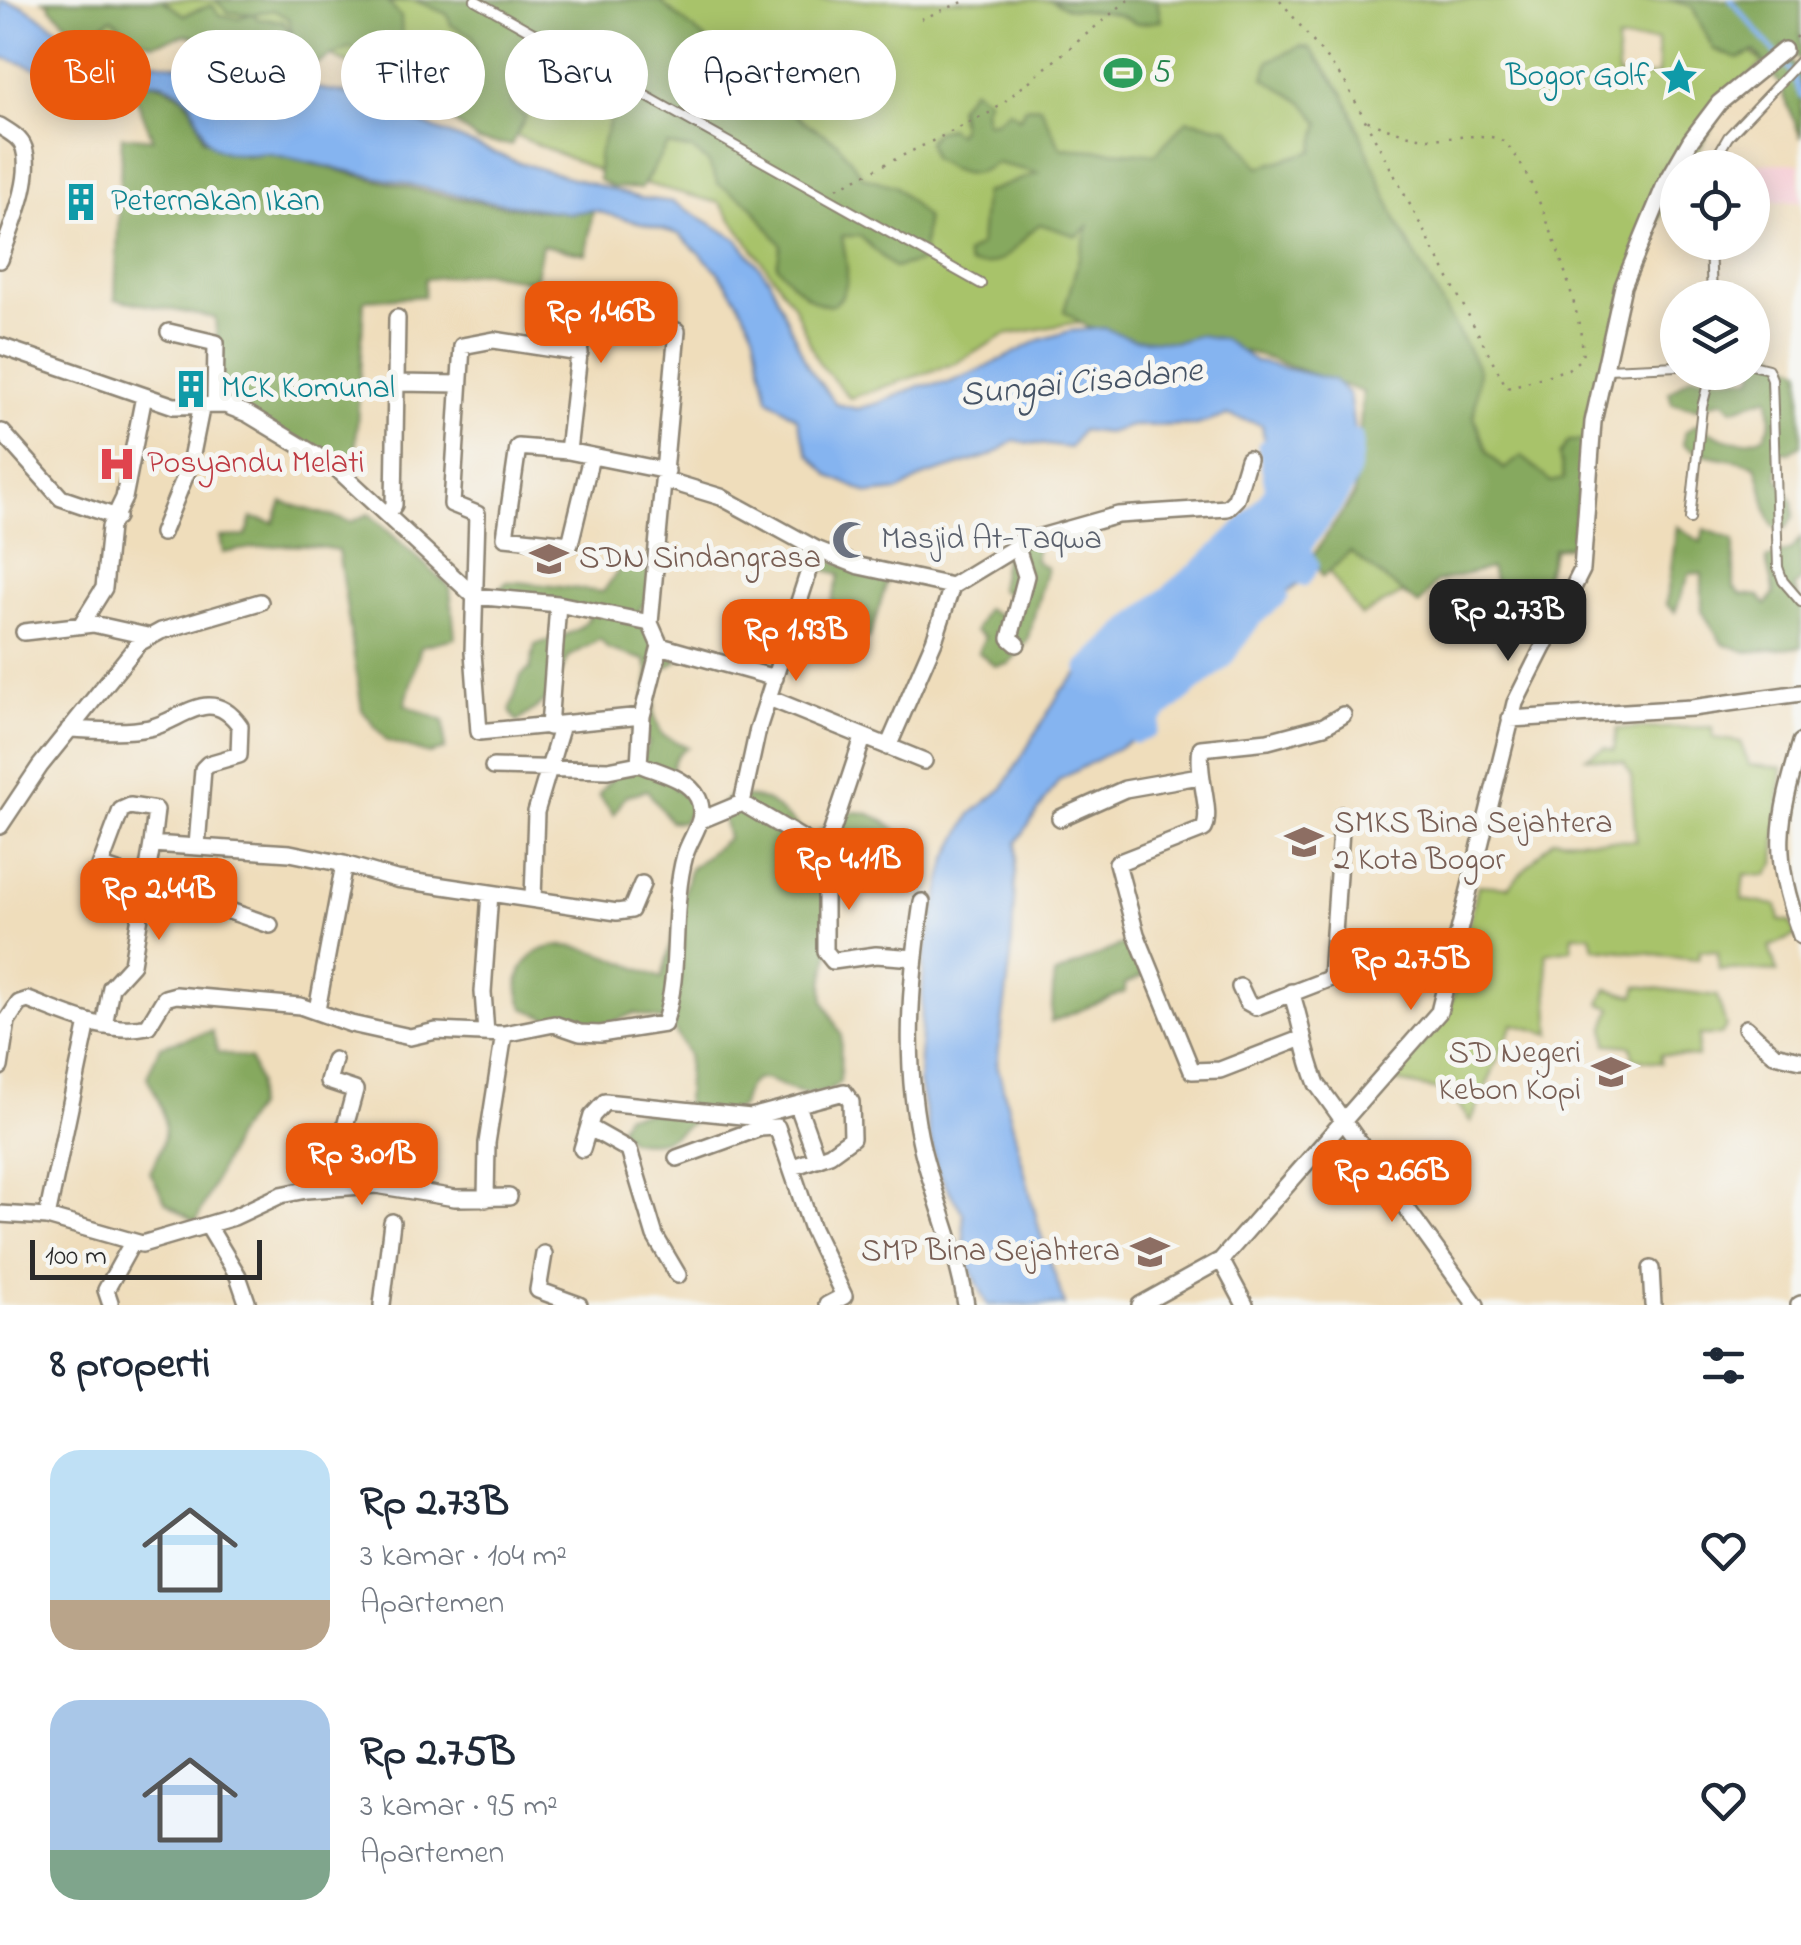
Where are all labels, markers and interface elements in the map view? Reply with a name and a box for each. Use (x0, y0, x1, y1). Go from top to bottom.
chip: Beli (30, 30, 151, 120)
chip: Sewa (171, 30, 321, 120)
chip: Filter (341, 30, 485, 120)
chip: Baru (505, 30, 648, 120)
chip: Apartemen (668, 30, 896, 120)
place label: 5 (1153, 50, 1171, 97)
sports icon: 5 (1102, 52, 1144, 94)
place label: Bogor Golf (1505, 54, 1649, 101)
place icon: Bogor Golf (1658, 56, 1700, 98)
map controls (1660, 150, 1770, 390)
button: locate (1660, 150, 1770, 260)
place label: Peternakan Ikan (111, 179, 320, 226)
building icon: Peternakan Ikan (60, 181, 102, 223)
button: layers (1660, 280, 1770, 390)
pin: Rp 1.46B (498, 281, 704, 366)
text: Rp 1.46B (547, 290, 655, 337)
water label: Sungai Cisadane (957, 346, 1206, 423)
place label: MCK Komunal (221, 366, 395, 413)
building icon: MCK Komunal (170, 368, 212, 410)
place label: Posyandu Melati (147, 441, 365, 488)
hospital icon: Posyandu Melati (96, 443, 138, 485)
place label: Masjid At-Taqwa (881, 517, 1102, 564)
mosque icon: Masjid At-Taqwa (830, 519, 872, 561)
place label: SDN Sindangrasa (579, 536, 821, 583)
school or university icon: SDN Sindangrasa (528, 538, 570, 580)
pin: Rp 2.73B (1405, 579, 1611, 664)
text: Rp 2.73B (1451, 588, 1565, 635)
pin: Rp 1.93B (693, 599, 899, 684)
text: Rp 1.93B (744, 608, 848, 655)
place label: SMKS Bina Sejahtera 2 Kota Bogor (1334, 801, 1612, 885)
school or university icon: SMKS Bina Sejahtera 2 Kota Bogor (1283, 821, 1325, 863)
pin: Rp 4.11B (746, 828, 952, 913)
text: Rp 4.11B (797, 837, 901, 884)
pin: Rp 2.44B (56, 858, 262, 943)
text: Rp 2.44B (102, 867, 216, 914)
pin: Rp 2.75B (1308, 928, 1514, 1013)
text: Rp 2.75B (1352, 937, 1470, 984)
place label: SD Negeri Kebon Kopi (1439, 1031, 1581, 1115)
school or university icon: SD Negeri Kebon Kopi (1590, 1051, 1632, 1093)
pin: Rp 3.01B (259, 1123, 465, 1208)
text: Rp 3.01B (308, 1132, 416, 1179)
pin: Rp 2.66B (1289, 1140, 1495, 1225)
text: Rp 2.66B (1334, 1149, 1450, 1196)
place label: SMP Bina Sejahtera (861, 1229, 1120, 1276)
school or university icon: SMP Bina Sejahtera (1129, 1231, 1171, 1273)
scale bar (30, 1235, 262, 1280)
text: 100 m (45, 1237, 107, 1278)
text: 8 properti (50, 1335, 210, 1396)
icon: filters (1696, 1338, 1751, 1393)
text: Rp 2.73B (360, 1473, 509, 1534)
icon: home (130, 1490, 250, 1610)
icon: heart (1696, 1523, 1751, 1578)
text: 3 kamar · 104 m² (360, 1534, 567, 1581)
text: Apartemen (360, 1581, 504, 1628)
text: Rp 2.75B (360, 1723, 516, 1784)
icon: home (130, 1740, 250, 1860)
icon: heart (1696, 1773, 1751, 1828)
text: 3 kamar · 95 m² (360, 1784, 558, 1831)
text: Apartemen (360, 1831, 504, 1878)

